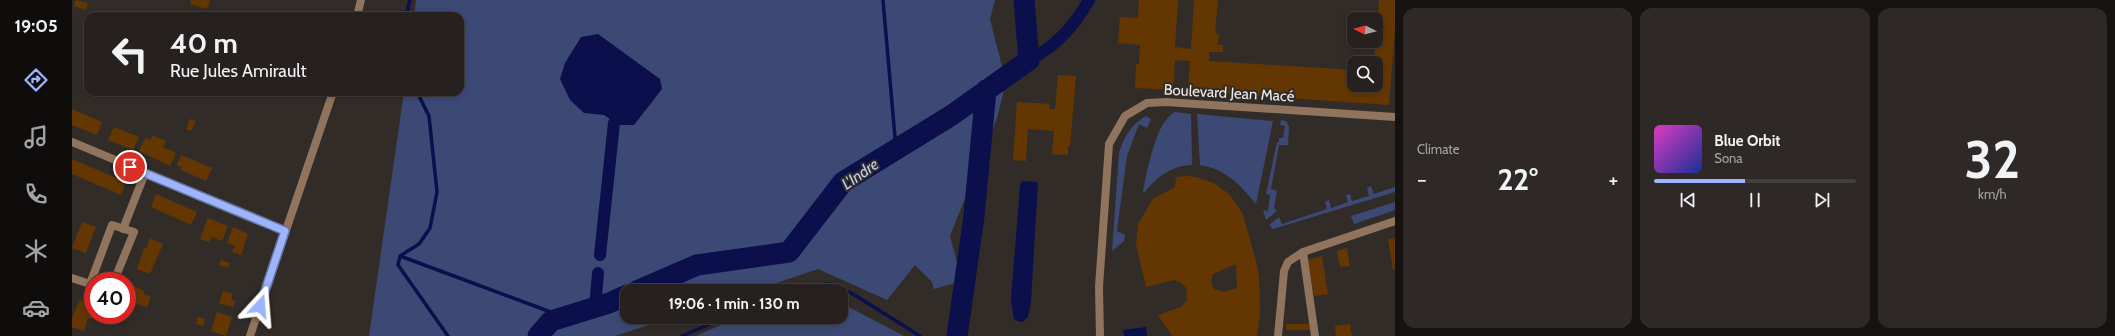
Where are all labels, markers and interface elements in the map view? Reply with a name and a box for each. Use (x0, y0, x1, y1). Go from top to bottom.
north arrow (1347, 12, 1383, 48)
map controls (1347, 12, 1383, 92)
text: 19:05 (14, 15, 58, 37)
text: 40 m (170, 26, 238, 60)
icon: left (104, 28, 156, 80)
button: search (1347, 56, 1383, 92)
text: Rue Jules Amirault (170, 60, 307, 82)
icon: directions (22, 66, 50, 94)
street label: Boulevard Jean Macé (1163, 81, 1295, 105)
icon: music (22, 123, 50, 151)
text: 32 (1965, 128, 2020, 191)
text: Blue Orbit (1714, 132, 1780, 150)
text: Climate (1417, 141, 1459, 157)
pin (113, 150, 147, 184)
text: Sona (1714, 150, 1743, 166)
water label: L'Indre (838, 155, 882, 193)
icon: arrive (119, 156, 141, 178)
text: 22° (1497, 161, 1538, 198)
text: − (1417, 166, 1427, 193)
text: + (1609, 166, 1618, 193)
icon: phone (22, 180, 50, 208)
text: km/h (1978, 186, 2007, 202)
icon: previous (1677, 189, 1699, 211)
icon: pause (1744, 189, 1766, 211)
icon: next (1811, 189, 1833, 211)
icon: climate (22, 237, 50, 265)
speed limit sign: 40 (84, 272, 136, 324)
position arrow (239, 285, 281, 327)
icon: car (22, 294, 50, 322)
text: 19:06 · 1 min · 130 m (668, 295, 800, 313)

